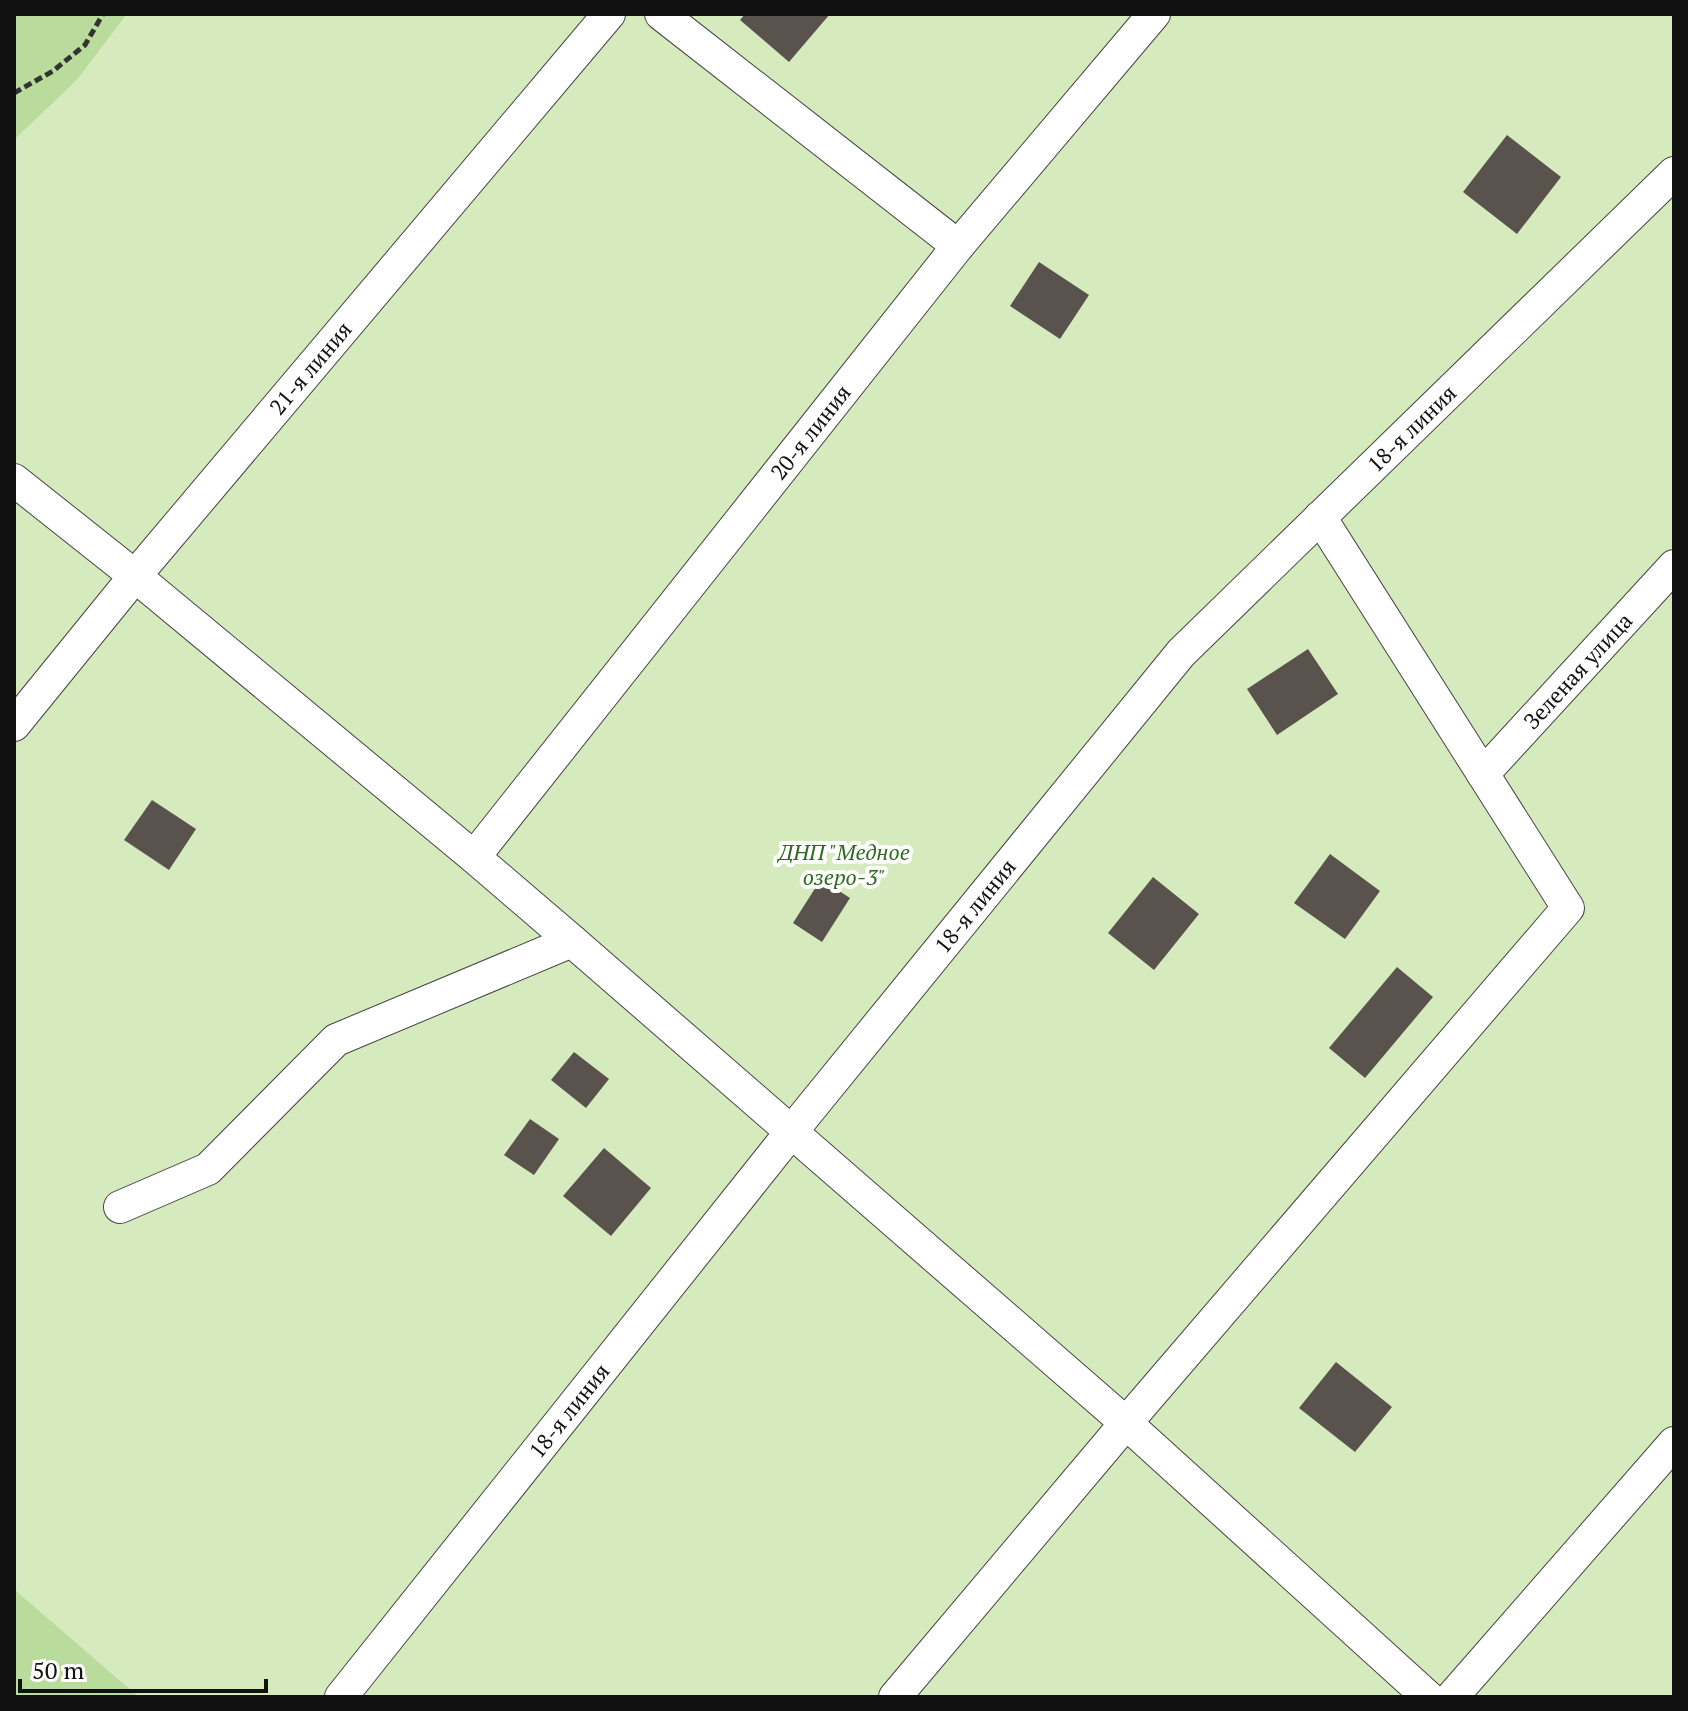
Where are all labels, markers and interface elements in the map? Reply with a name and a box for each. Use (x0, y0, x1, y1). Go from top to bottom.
street label: 21-я линия (262, 315, 358, 420)
street label: 20-я линия (764, 378, 857, 485)
street label: 18-я линия (1361, 378, 1462, 478)
street label: Зеленая улица (1517, 606, 1638, 735)
park label: ДНП "Медное озеро-3" (776, 837, 910, 891)
street label: 18-я линия (928, 852, 1022, 959)
street label: 18-я линия (522, 1357, 615, 1464)
scale bar (20, 1643, 266, 1693)
text: 50 m (32, 1654, 84, 1686)

